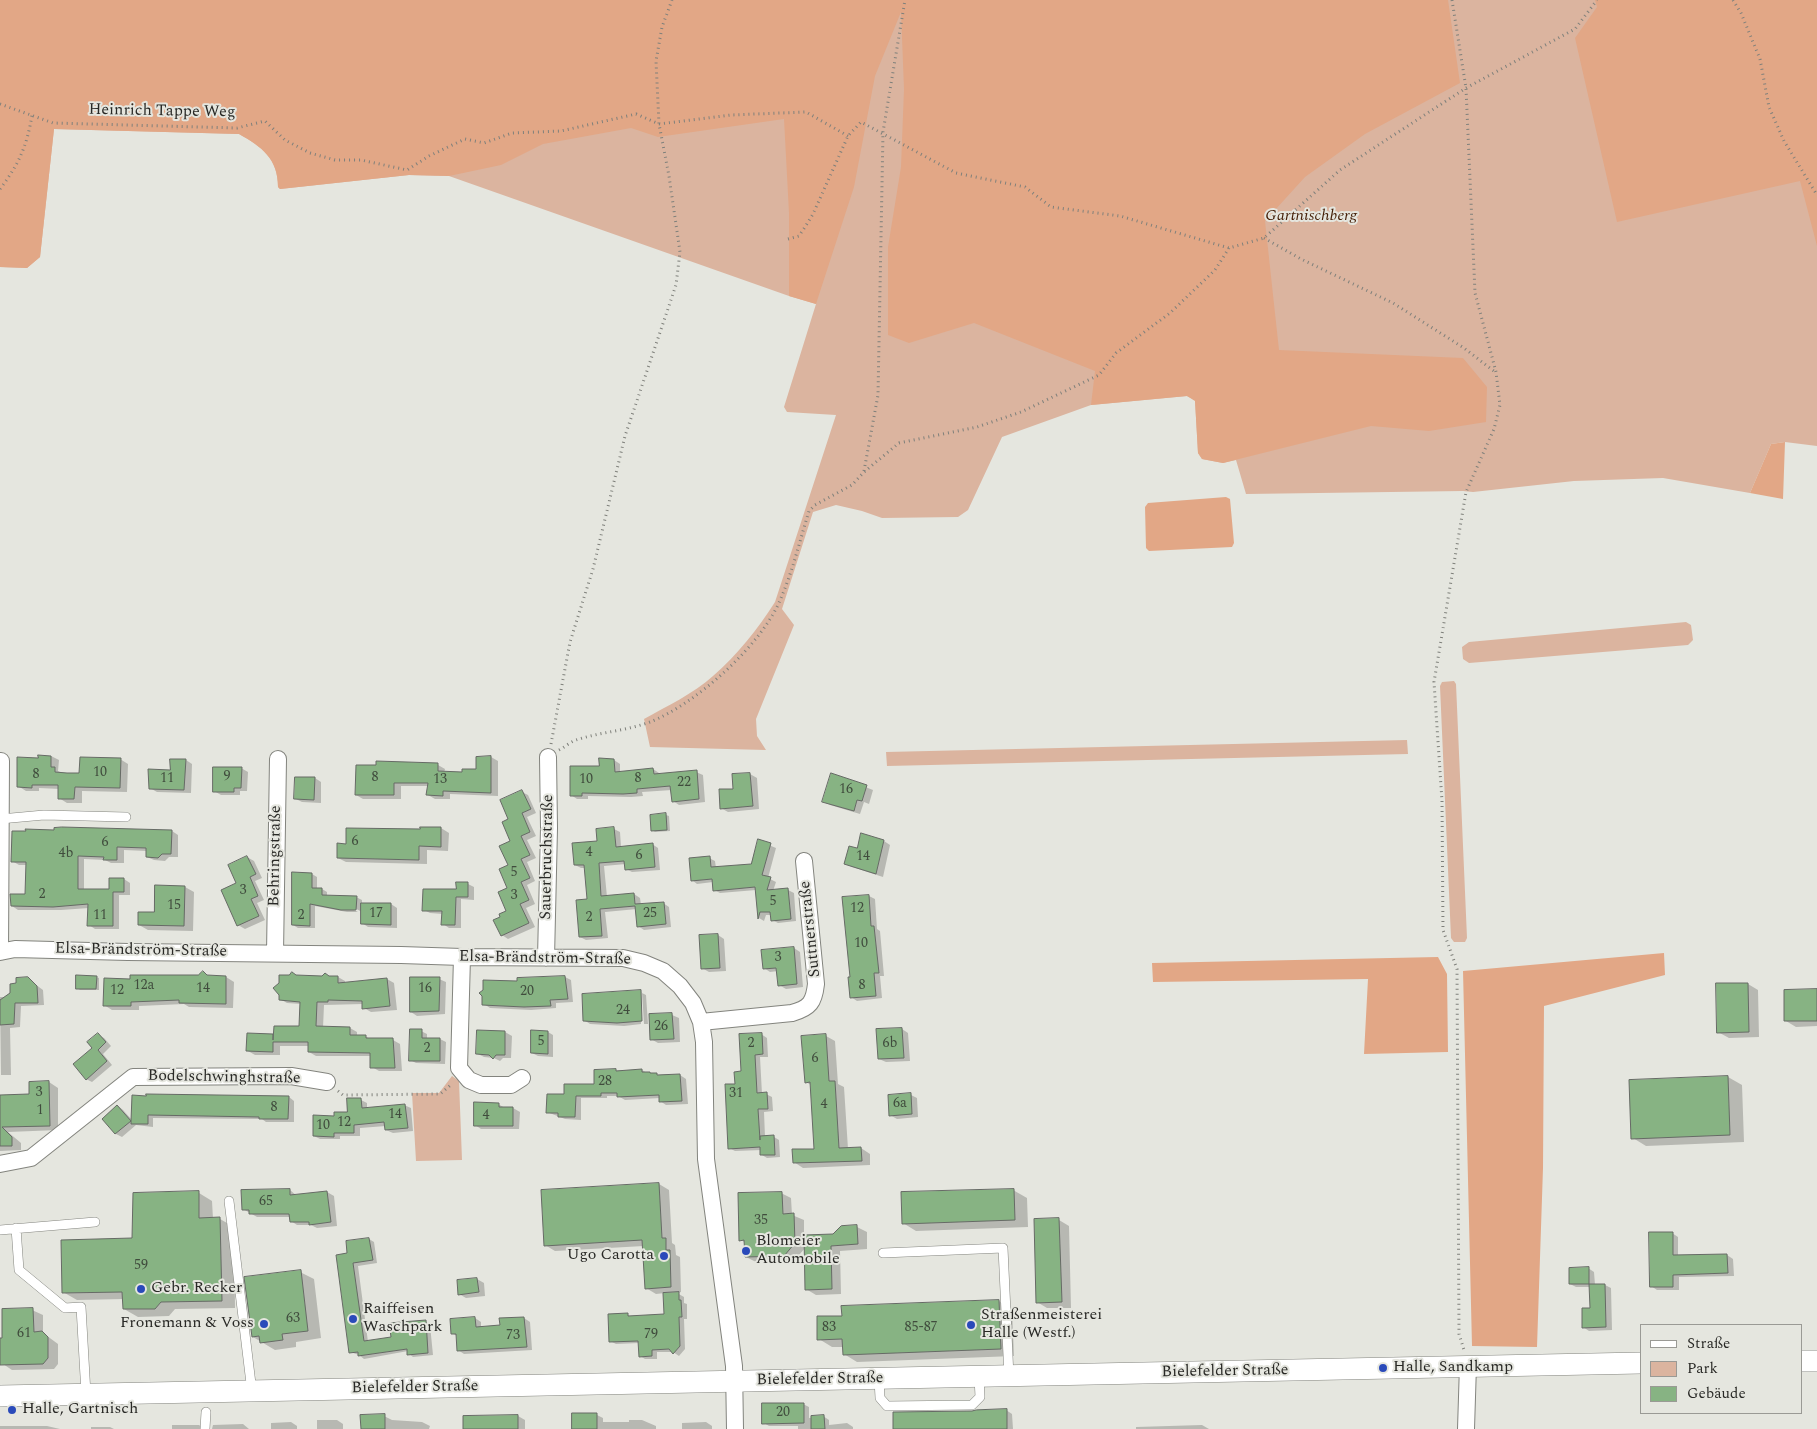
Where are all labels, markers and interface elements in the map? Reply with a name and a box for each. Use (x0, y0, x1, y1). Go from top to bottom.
street label: Heinrich Tappe Weg (88, 101, 236, 123)
park label: Gartnischberg (1265, 207, 1357, 227)
house number: 10 (93, 765, 107, 781)
house number: 8 (33, 767, 39, 783)
house number: 9 (224, 769, 230, 785)
house number: 8 (372, 770, 378, 786)
house number: 11 (160, 771, 174, 787)
house number: 8 (635, 771, 641, 787)
house number: 13 (433, 772, 447, 788)
house number: 10 (579, 772, 593, 788)
house number: 22 (677, 775, 691, 791)
house number: 16 (839, 782, 853, 798)
street label: Sauerbruchstraße (537, 794, 559, 920)
street label: Behringstraße (266, 805, 286, 907)
house number: 6 (352, 834, 358, 850)
house number: 6 (102, 835, 108, 851)
house number: 4 (586, 845, 592, 861)
house number: 4b (59, 846, 73, 862)
house number: 6 (636, 848, 642, 864)
house number: 14 (856, 849, 870, 865)
house number: 5 (511, 865, 517, 881)
street label: Suttnerstraße (796, 880, 826, 978)
house number: 3 (240, 883, 246, 899)
house number: 2 (39, 887, 45, 903)
house number: 3 (511, 888, 517, 904)
house number: 5 (770, 894, 776, 910)
house number: 15 (167, 898, 181, 914)
house number: 12 (850, 901, 864, 917)
house number: 17 (369, 906, 383, 922)
house number: 25 (643, 906, 657, 922)
house number: 11 (93, 908, 107, 924)
house number: 2 (298, 908, 304, 924)
house number: 2 (586, 910, 592, 926)
house number: 10 (854, 936, 868, 952)
street label: Elsa-Brändström-Straße (55, 940, 227, 962)
street label: Elsa-Brändström-Straße (459, 948, 631, 970)
house number: 3 (775, 950, 781, 966)
house number: 12a (134, 978, 154, 994)
house number: 8 (859, 978, 865, 994)
house number: 14 (196, 981, 210, 997)
house number: 16 (418, 981, 432, 997)
house number: 12 (110, 983, 124, 999)
house number: 20 (520, 984, 534, 1000)
house number: 24 (616, 1003, 630, 1019)
house number: 26 (654, 1019, 668, 1035)
house number: 5 (538, 1034, 544, 1050)
house number: 2 (748, 1036, 754, 1052)
house number: 6b (883, 1036, 897, 1052)
house number: 2 (424, 1041, 430, 1057)
house number: 6 (812, 1051, 818, 1067)
street label: Bodelschwinghstraße (147, 1067, 301, 1089)
house number: 28 (598, 1074, 612, 1090)
house number: 3 (36, 1085, 42, 1101)
house number: 31 (729, 1086, 743, 1102)
house number: 6a (893, 1096, 907, 1112)
house number: 4 (821, 1097, 827, 1113)
house number: 8 (271, 1100, 277, 1116)
house number: 1 (37, 1103, 43, 1119)
house number: 14 (388, 1107, 402, 1123)
house number: 4 (483, 1108, 489, 1124)
house number: 12 (337, 1115, 351, 1131)
house number: 10 (316, 1118, 330, 1134)
house number: 65 (259, 1194, 273, 1210)
house number: 35 (754, 1213, 768, 1229)
place label: Blomeier Automobile (756, 1232, 840, 1270)
marker: Blomeier Automobile (740, 1245, 752, 1257)
place label: Ugo Carotta (567, 1246, 654, 1266)
marker: Ugo Carotta (658, 1250, 670, 1262)
house number: 59 (134, 1258, 148, 1274)
place label: Gebr. Recker (151, 1279, 242, 1299)
marker: Gebr. Recker (135, 1283, 147, 1295)
place label: Raiffeisen Waschpark (363, 1300, 442, 1338)
place label: Straßenmeisterei Halle (Westf.) (981, 1306, 1102, 1344)
house number: 63 (286, 1311, 300, 1327)
marker: Raiffeisen Waschpark (347, 1313, 359, 1325)
place label: Fronemann & Voss (120, 1314, 254, 1334)
marker: Fronemann & Voss (258, 1318, 270, 1330)
marker: Straßenmeisterei Halle (Westf.) (965, 1319, 977, 1331)
house number: 83 (822, 1320, 836, 1336)
house number: 85-87 (904, 1320, 938, 1336)
legend (1640, 1324, 1802, 1414)
house number: 61 (17, 1326, 31, 1342)
house number: 79 (644, 1327, 658, 1343)
house number: 73 (506, 1328, 520, 1344)
text: Straße (1687, 1332, 1730, 1355)
text: Park (1687, 1357, 1718, 1380)
place label: Halle, Sandkamp (1393, 1358, 1513, 1378)
street label: Bielefelder Straße (1161, 1361, 1289, 1383)
marker: Halle, Sandkamp (1377, 1362, 1389, 1374)
street label: Bielefelder Straße (756, 1369, 884, 1391)
street label: Bielefelder Straße (351, 1377, 479, 1399)
text: Gebäude (1687, 1382, 1746, 1405)
place label: Halle, Gartnisch (22, 1400, 138, 1420)
marker: Halle, Gartnisch (6, 1404, 18, 1416)
house number: 20 (776, 1405, 790, 1421)

